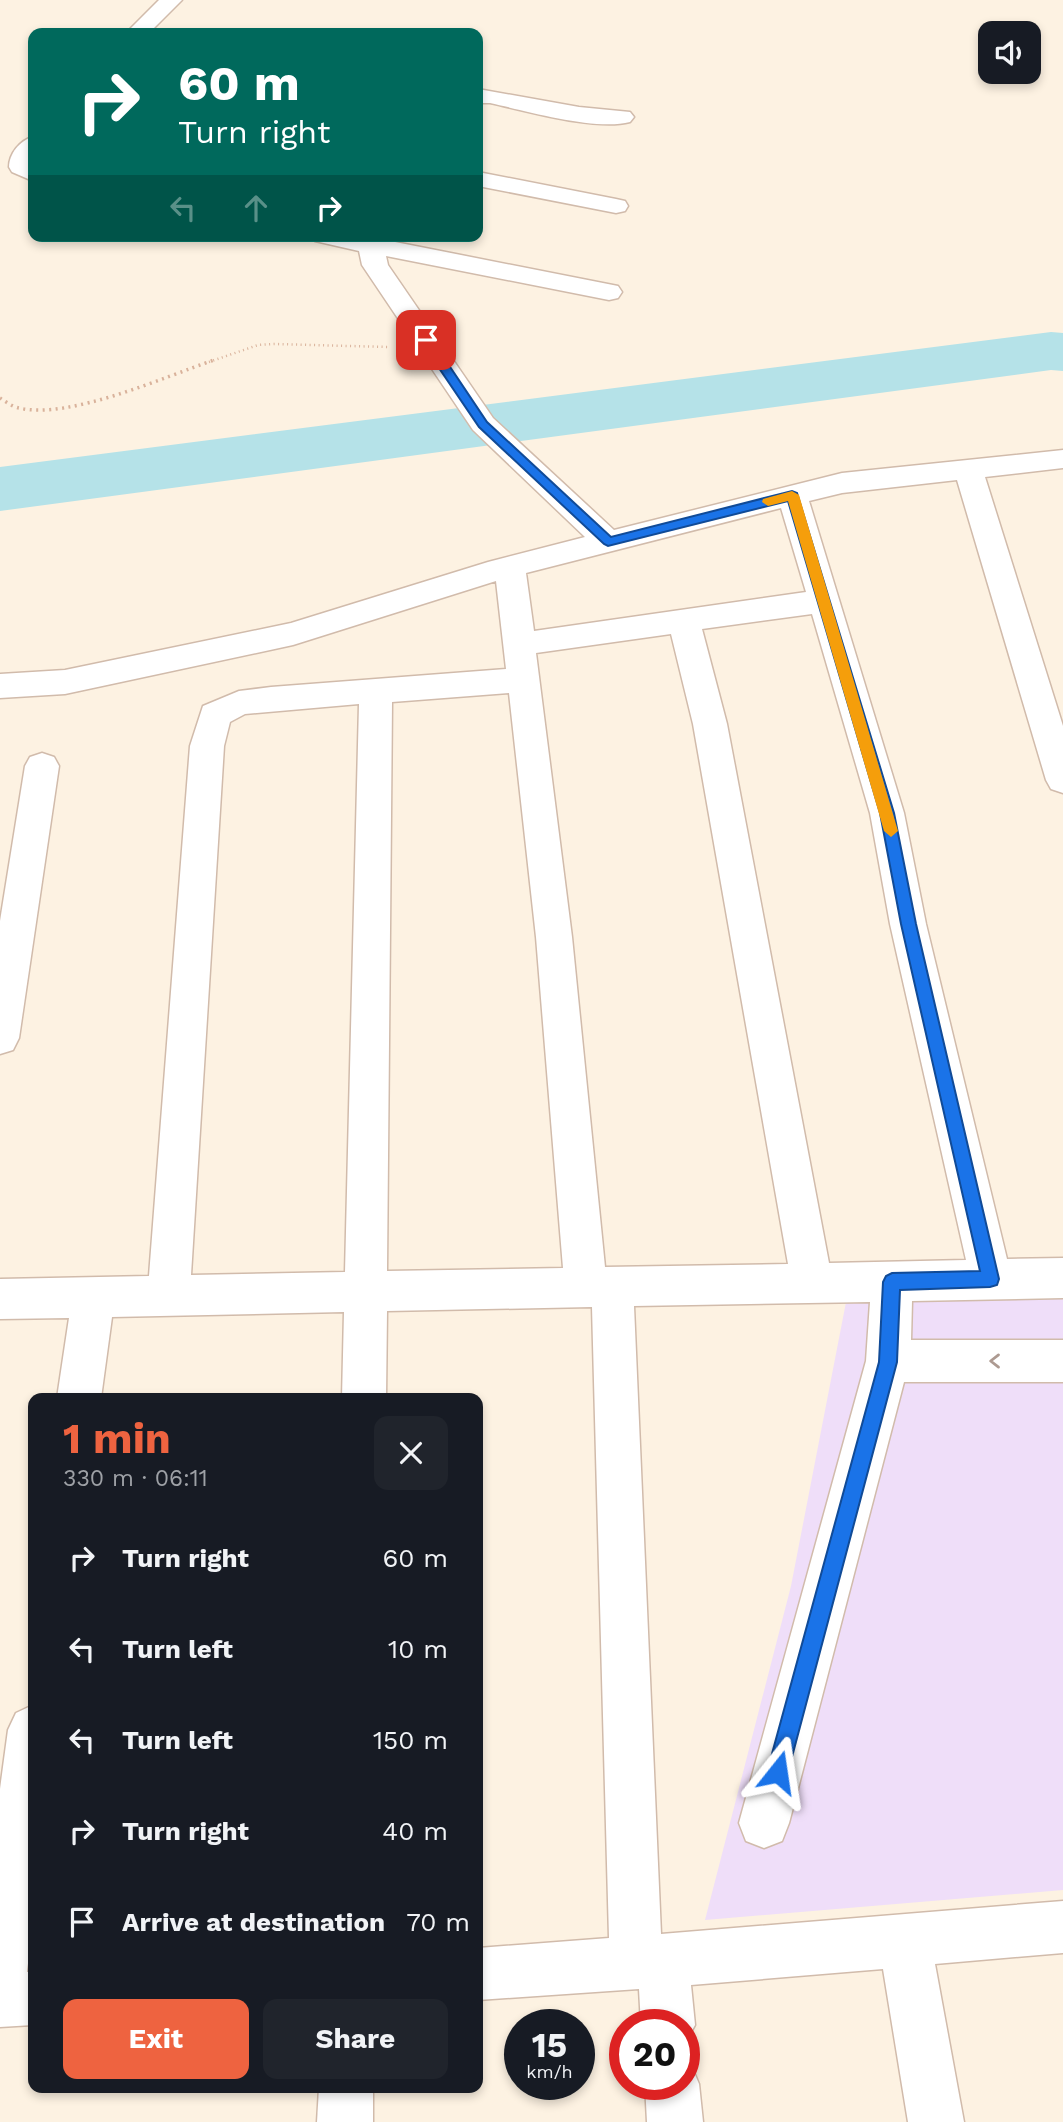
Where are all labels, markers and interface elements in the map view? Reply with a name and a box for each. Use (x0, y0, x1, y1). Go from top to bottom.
map controls (978, 21, 1041, 84)
button: sound (978, 21, 1041, 84)
text: 60 m (178, 54, 300, 112)
icon: right (63, 56, 154, 147)
text: Turn right (178, 113, 330, 151)
icon: left (164, 189, 202, 227)
icon: ahead (237, 189, 275, 227)
icon: right (310, 189, 348, 227)
pin (396, 310, 456, 370)
icon: arrive (407, 321, 445, 359)
one-way arrow (989, 1353, 1000, 1369)
text: 1 min (63, 1414, 171, 1463)
button: close (374, 1416, 448, 1490)
text: 330 m · 06:11 (63, 1465, 208, 1492)
icon: right (63, 1539, 101, 1577)
text: Turn right (122, 1543, 249, 1573)
text: 60 m (382, 1543, 448, 1573)
icon: left (63, 1630, 101, 1668)
text: Turn left (122, 1634, 233, 1664)
text: 10 m (388, 1634, 448, 1664)
icon: left (63, 1721, 101, 1759)
text: Turn left (122, 1725, 233, 1755)
text: 150 m (373, 1725, 448, 1755)
position arrow (741, 1735, 815, 1809)
icon: right (63, 1812, 101, 1850)
text: Turn right (122, 1816, 249, 1846)
text: 40 m (382, 1816, 448, 1846)
icon: arrive (63, 1903, 101, 1941)
text: Arrive at destination (122, 1907, 385, 1937)
text: 70 m (406, 1907, 470, 1937)
button: Exit (63, 1999, 249, 2079)
button: Share (263, 1999, 448, 2079)
speed limit sign: 20 (609, 2009, 700, 2100)
text: 15 (532, 2024, 567, 2066)
text: km/h (526, 2061, 573, 2082)

